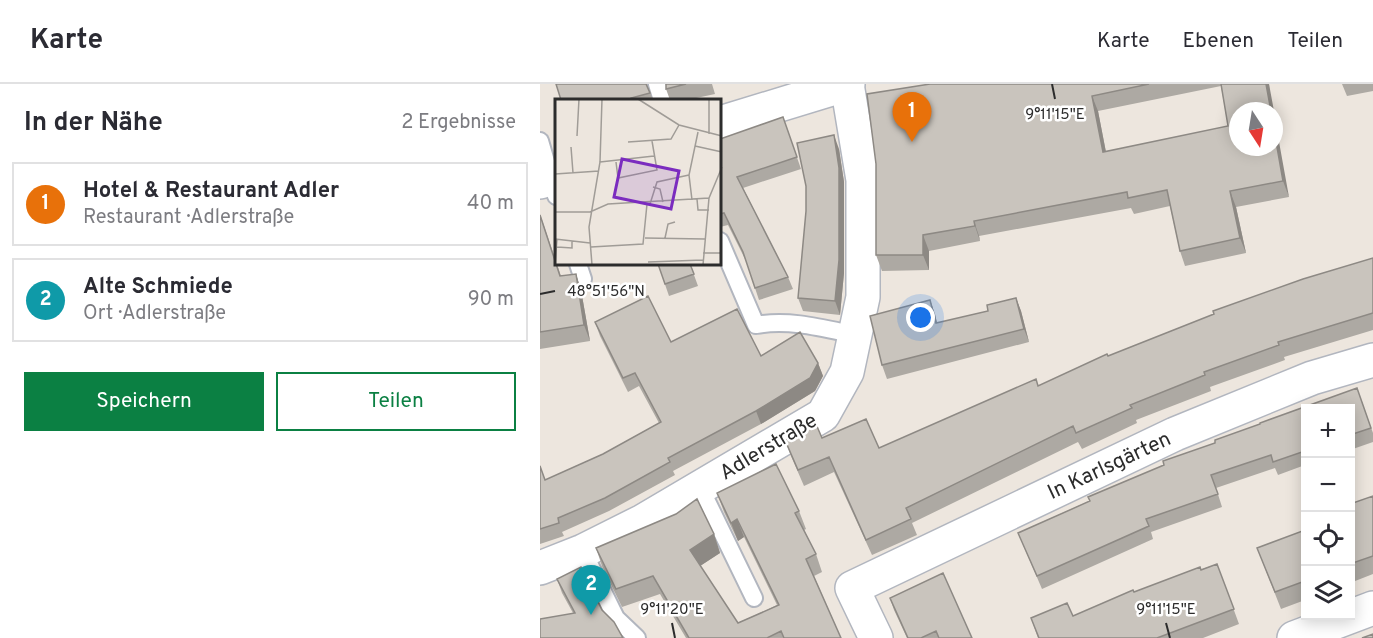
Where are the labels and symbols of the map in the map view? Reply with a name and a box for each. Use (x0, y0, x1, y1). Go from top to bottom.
pin: 1 (892, 92, 932, 142)
inset map (555, 99, 722, 266)
north arrow (1229, 102, 1283, 156)
text: 9°11'15"E (1025, 106, 1085, 125)
text: 48°51'56"N (567, 283, 645, 302)
your location (906, 303, 935, 332)
street label: Adlerstraße (715, 408, 823, 487)
street label: In Karlsgärten (1044, 426, 1176, 507)
pin: 2 (572, 566, 610, 615)
text: 9°11'20"E (640, 601, 704, 620)
text: 9°11'15"E (1136, 601, 1196, 620)

